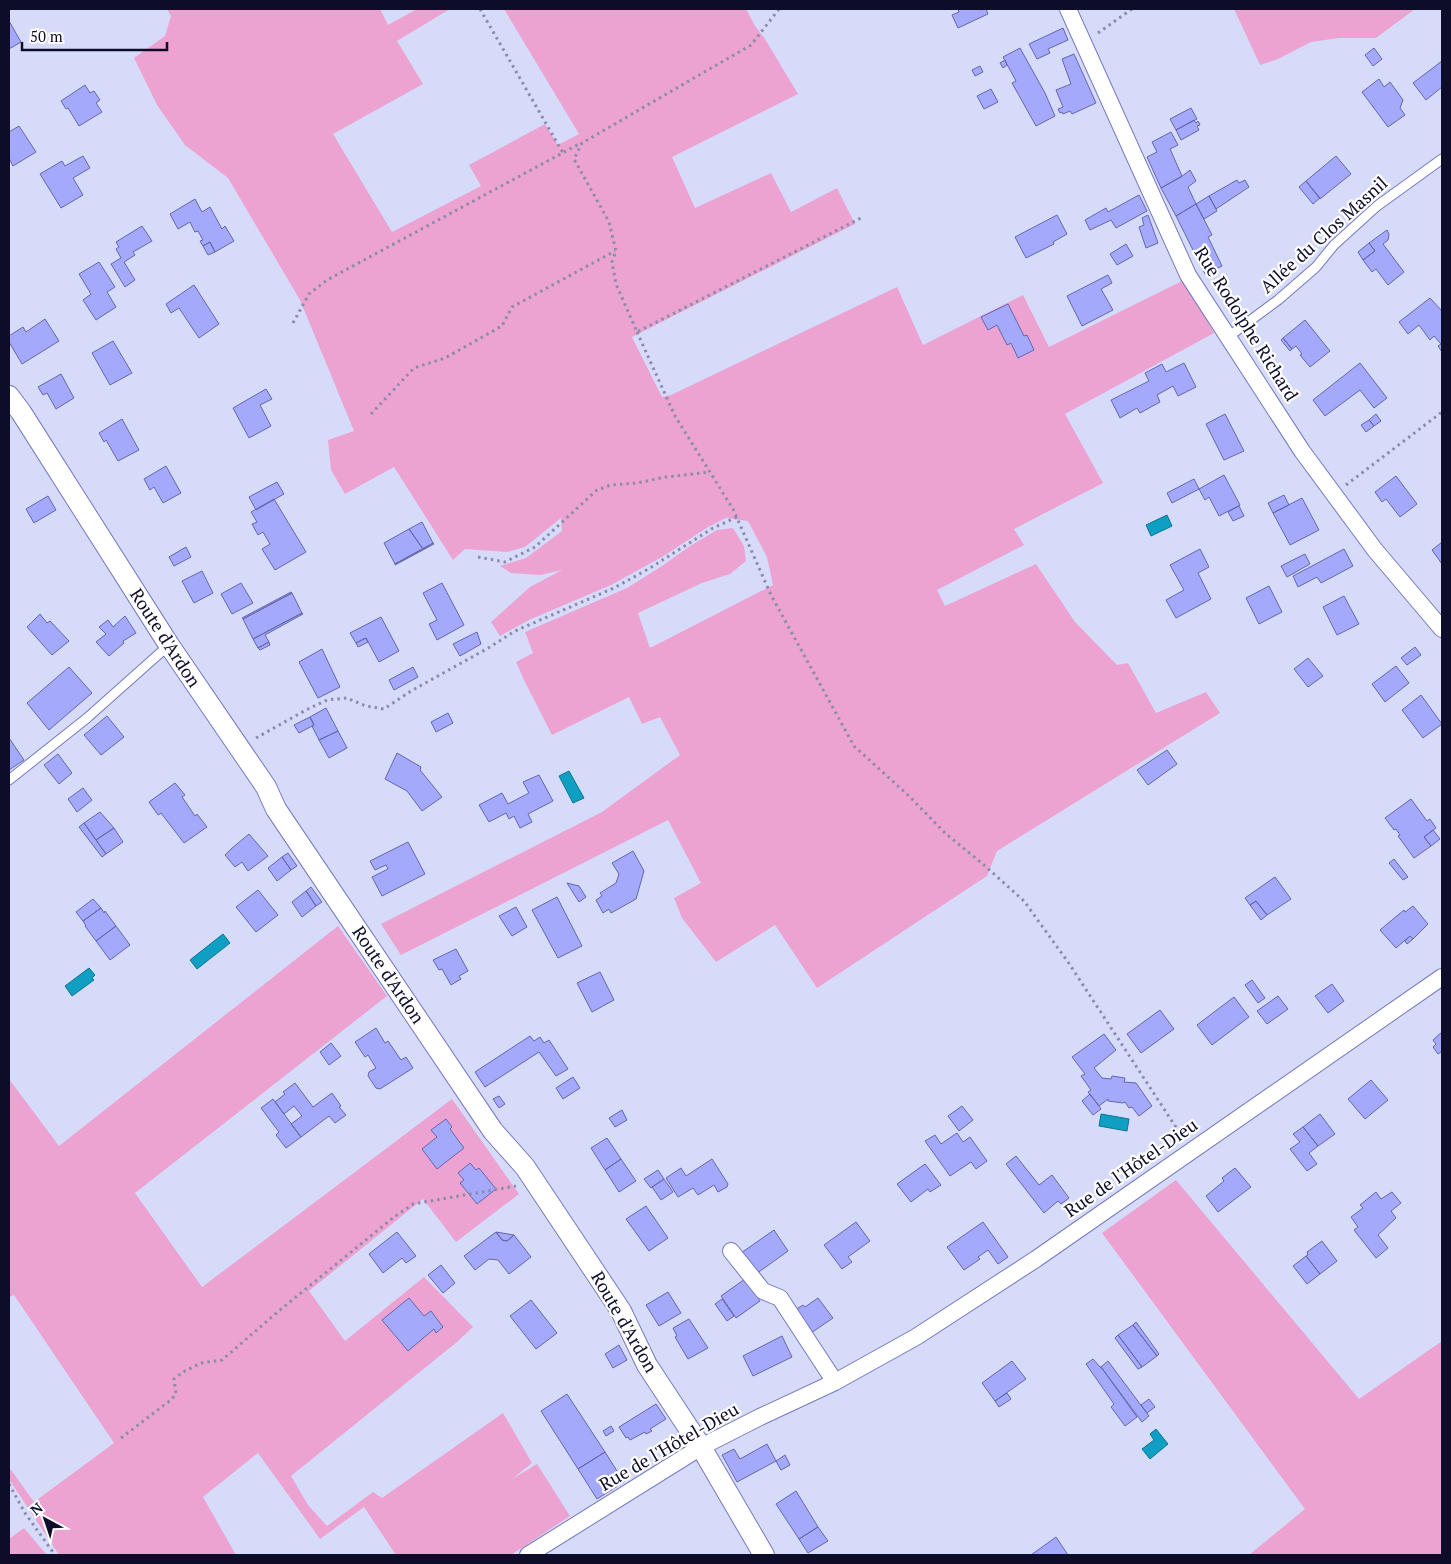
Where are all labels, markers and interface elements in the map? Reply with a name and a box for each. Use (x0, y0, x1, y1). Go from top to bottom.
scale bar (22, 20, 168, 52)
text: 50 m (30, 26, 63, 46)
street label: Allée du Clos Masnil (1255, 171, 1392, 298)
street label: Rue Rodolphe Richard (1190, 242, 1304, 405)
street label: Route d'Ardon (125, 583, 207, 692)
street label: Route d'Ardon (347, 921, 431, 1028)
street label: Rue de l'Hôtel-Dieu (1059, 1112, 1202, 1222)
street label: Route d'Ardon (586, 1267, 664, 1377)
street label: Rue de l'Hôtel-Dieu (594, 1396, 743, 1496)
north arrow (20, 1494, 70, 1544)
text: N (26, 1498, 47, 1519)

